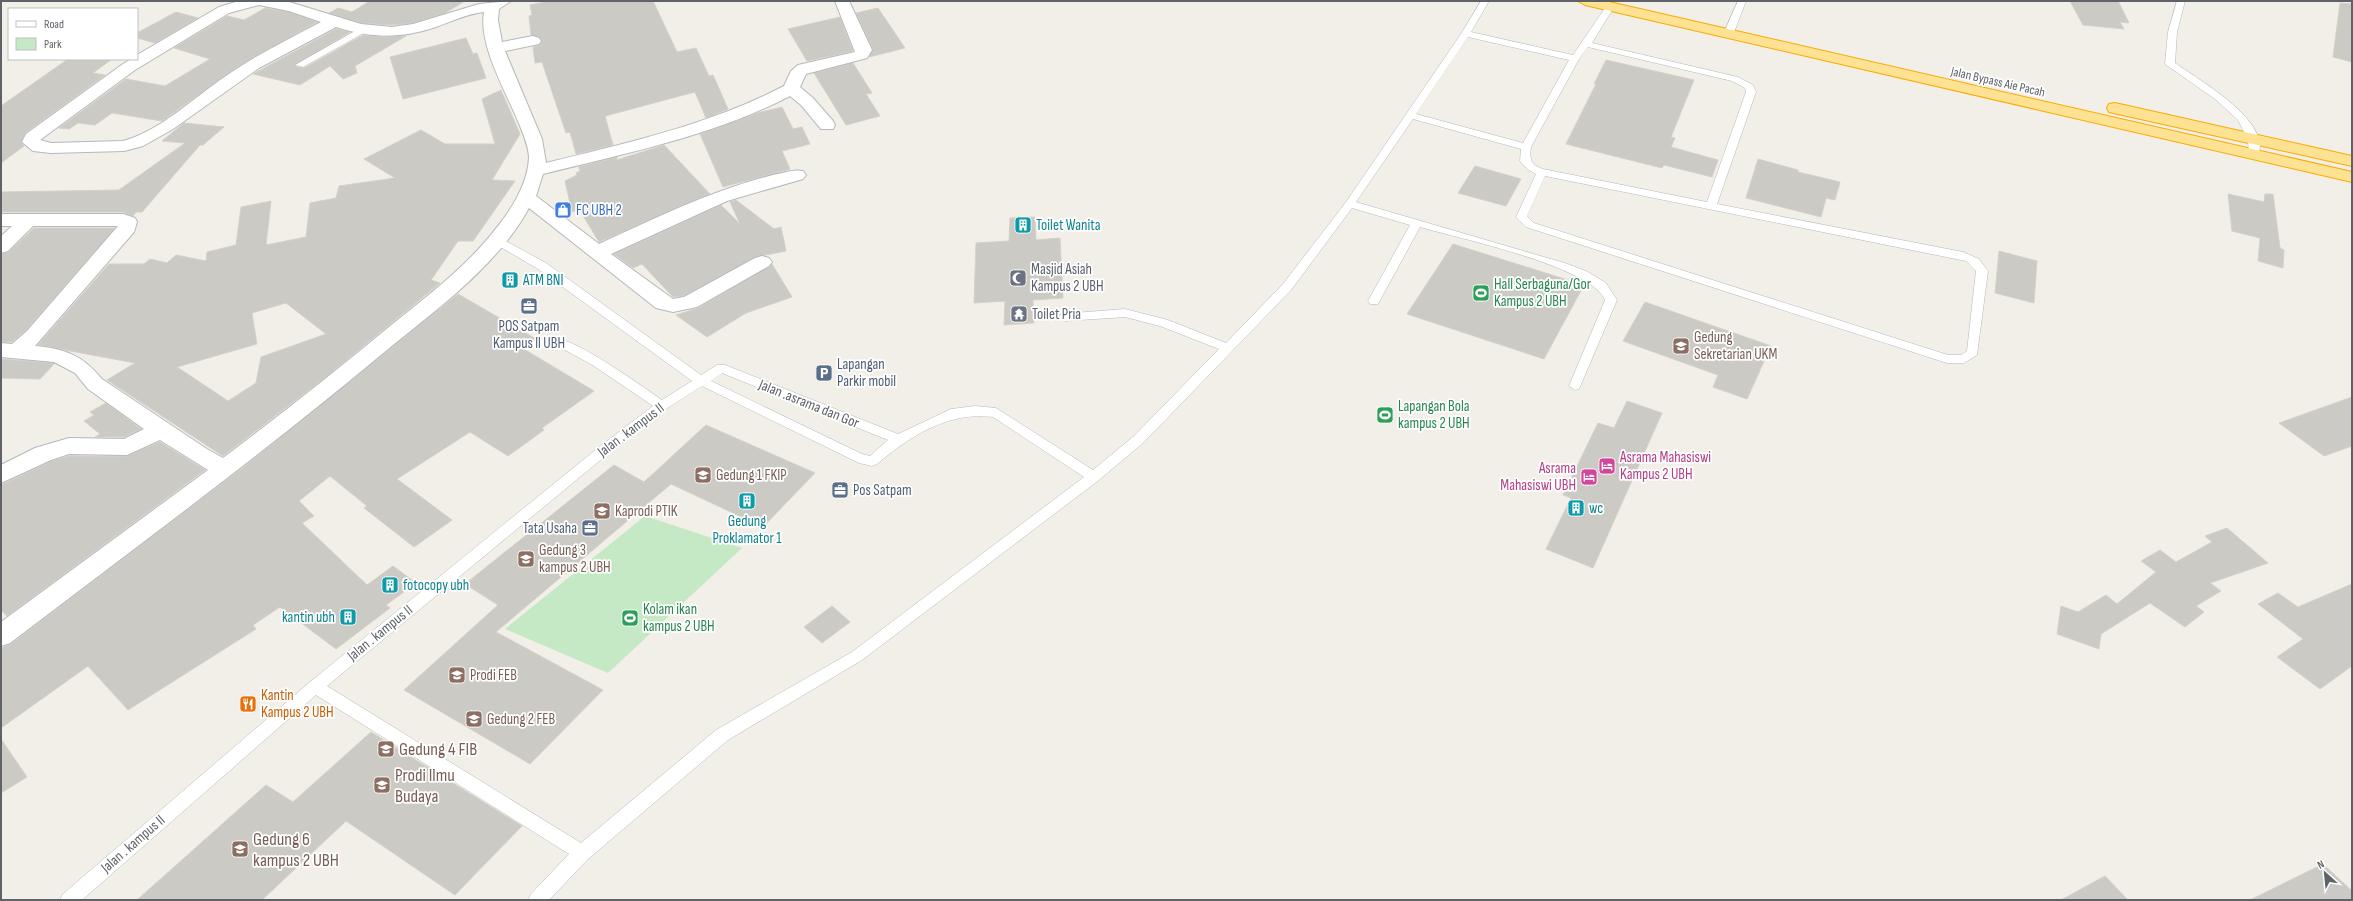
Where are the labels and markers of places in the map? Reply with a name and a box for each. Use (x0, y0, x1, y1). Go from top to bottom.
shop icon: FC UBH 2 (553, 200, 573, 220)
place label: FC UBH 2 (576, 201, 622, 220)
building icon: Toilet Wanita (1013, 215, 1033, 235)
place label: Toilet Wanita (1036, 216, 1101, 235)
place label: Masjid Asiah Kampus 2 UBH (1031, 260, 1104, 296)
mosque icon: Masjid Asiah Kampus 2 UBH (1008, 268, 1028, 288)
building icon: ATM BNI (500, 270, 520, 290)
place label: ATM BNI (522, 271, 564, 290)
place label: Hall Serbaguna/Gor Kampus 2 UBH (1494, 275, 1592, 311)
sports icon: Hall Serbaguna/Gor Kampus 2 UBH (1471, 283, 1491, 303)
office icon: POS Satpam Kampus ll UBH (519, 296, 539, 316)
temple icon: Toilet Pria (1009, 304, 1029, 324)
place label: Toilet Pria (1032, 305, 1081, 324)
place label: POS Satpam Kampus ll UBH (493, 317, 565, 353)
place label: Gedung Sekretarian UKM (1694, 328, 1777, 364)
school or university icon: Gedung Sekretarian UKM (1671, 336, 1691, 356)
place label: Lapangan Parkir mobil (837, 355, 896, 391)
parking icon: Lapangan Parkir mobil (814, 363, 834, 383)
place label: Lapangan Bola kampus 2 UBH (1398, 397, 1470, 433)
sports icon: Lapangan Bola kampus 2 UBH (1375, 405, 1395, 425)
place label: Asrama Mahasiswi Kampus 2 UBH (1619, 448, 1711, 484)
hotel icon: Asrama Mahasiswi Kampus 2 UBH (1597, 456, 1617, 476)
place label: Asrama Mahasiswi UBH (1500, 459, 1576, 495)
school or university icon: Gedung 1 FKIP (693, 465, 713, 485)
place label: Gedung 1 FKIP (716, 466, 787, 485)
hotel icon: Asrama Mahasiswi UBH (1579, 467, 1599, 487)
office icon: Pos Satpam (830, 480, 850, 500)
place label: Pos Satpam (853, 481, 912, 500)
building icon: Gedung Proklamator 1 (737, 491, 757, 511)
building icon: wc (1566, 498, 1586, 518)
place label: wc (1589, 499, 1603, 518)
school or university icon: Kaprodi PTIK (592, 501, 612, 521)
place label: Kaprodi PTIK (615, 502, 678, 521)
place label: Gedung Proklamator 1 (713, 512, 782, 548)
office icon: Tata Usaha (580, 518, 600, 538)
place label: Tata Usaha (523, 519, 577, 538)
place label: Gedung 3 kampus 2 UBH (539, 541, 611, 577)
school or university icon: Gedung 3 kampus 2 UBH (516, 549, 536, 569)
building icon: fotocopy ubh (380, 575, 400, 595)
place label: fotocopy ubh (403, 576, 469, 595)
place label: Kolam ikan kampus 2 UBH (643, 600, 715, 636)
building icon: kantin ubh (338, 607, 358, 627)
place label: kantin ubh (282, 608, 335, 627)
sports icon: Kolam ikan kampus 2 UBH (620, 608, 640, 628)
school or university icon: Prodi FEB (447, 665, 467, 685)
place label: Prodi FEB (470, 666, 517, 685)
place label: Kantin Kampus 2 UBH (261, 686, 334, 722)
restaurant icon: Kantin Kampus 2 UBH (238, 694, 258, 714)
school or university icon: Gedung 2 FEB (464, 709, 484, 729)
place label: Gedung 2 FEB (487, 710, 556, 729)
school or university icon: Gedung 4 FIB (376, 739, 396, 759)
place label: Gedung 4 FIB (399, 739, 477, 760)
place label: Prodi Ilmu Budaya (395, 765, 455, 807)
school or university icon: Prodi Ilmu Budaya (372, 775, 392, 795)
place label: Gedung 6 kampus 2 UBH (253, 829, 339, 871)
school or university icon: Gedung 6 kampus 2 UBH (230, 839, 250, 859)

